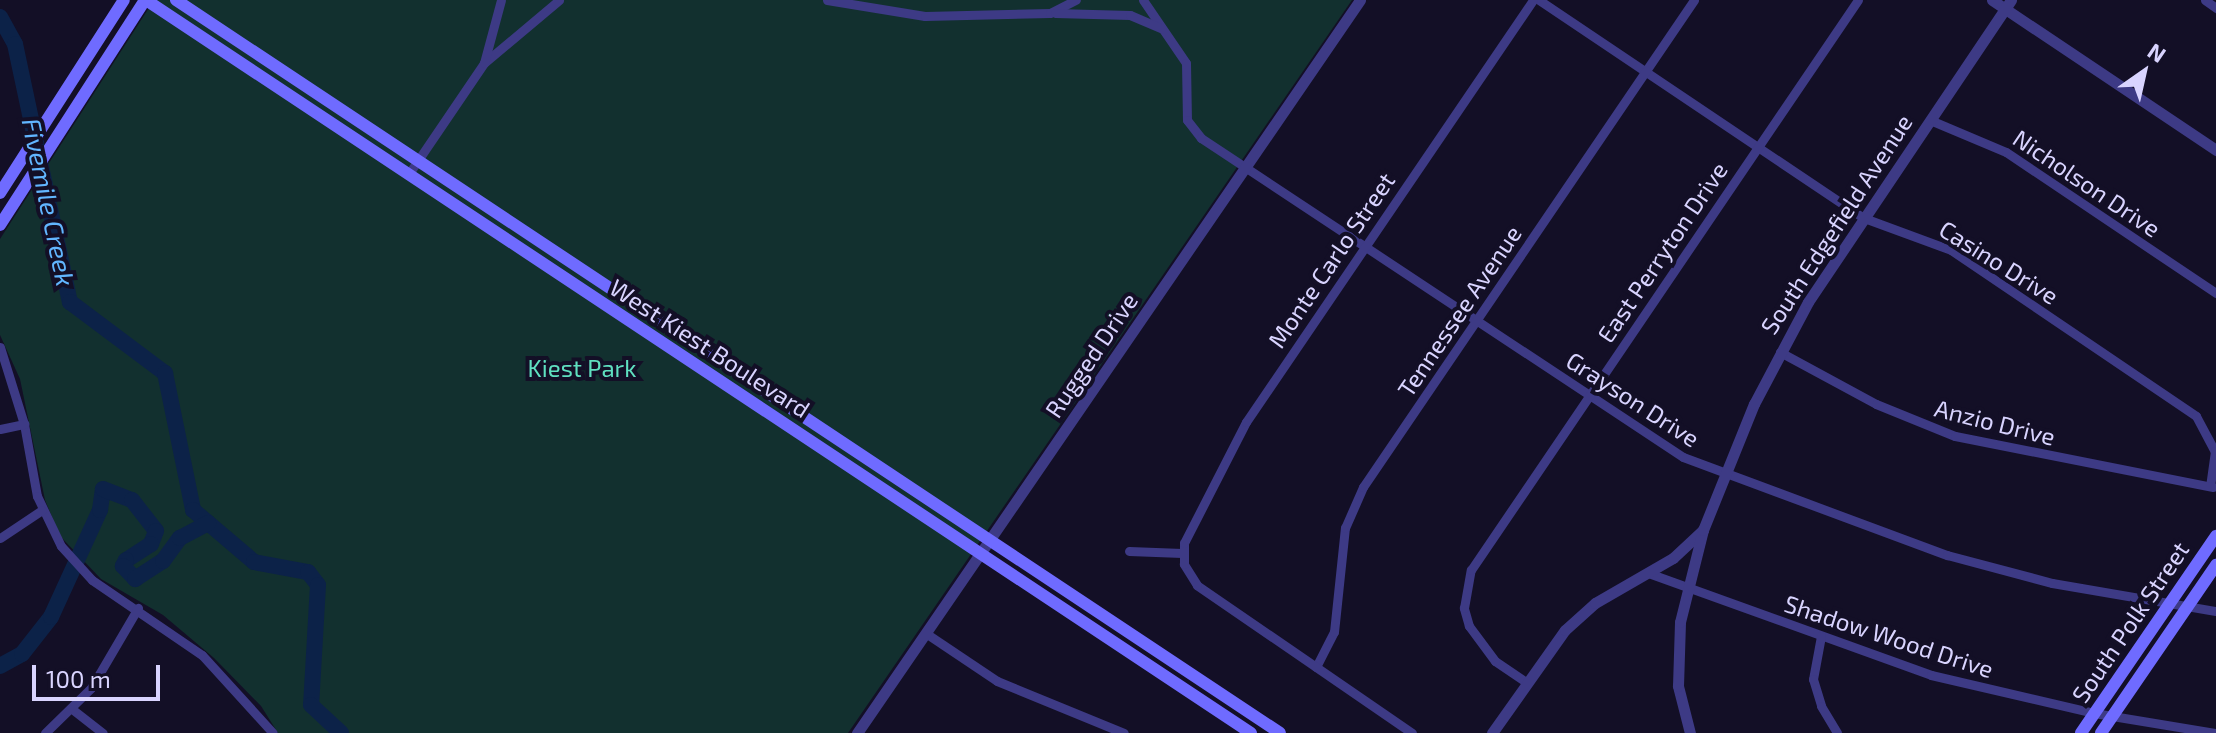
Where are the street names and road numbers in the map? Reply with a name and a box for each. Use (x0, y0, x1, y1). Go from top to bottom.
street label: South Edgefield Avenue (1754, 109, 1918, 339)
street label: Nicholson Drive (2008, 123, 2166, 243)
street label: East Perryton Drive (1591, 156, 1733, 348)
street label: Monte Carlo Street (1262, 167, 1400, 353)
street label: Casino Drive (1934, 214, 2064, 310)
street label: Tennessee Avenue (1391, 220, 1527, 402)
street label: West Kiest Boulevard (605, 273, 815, 423)
street label: Rugged Drive (1039, 287, 1143, 423)
street label: Grayson Drive (1561, 345, 1705, 453)
street label: Anzio Drive (1932, 393, 2058, 451)
street label: South Polk Street (2065, 536, 2195, 708)
street label: Shadow Wood Drive (1781, 589, 1997, 683)

